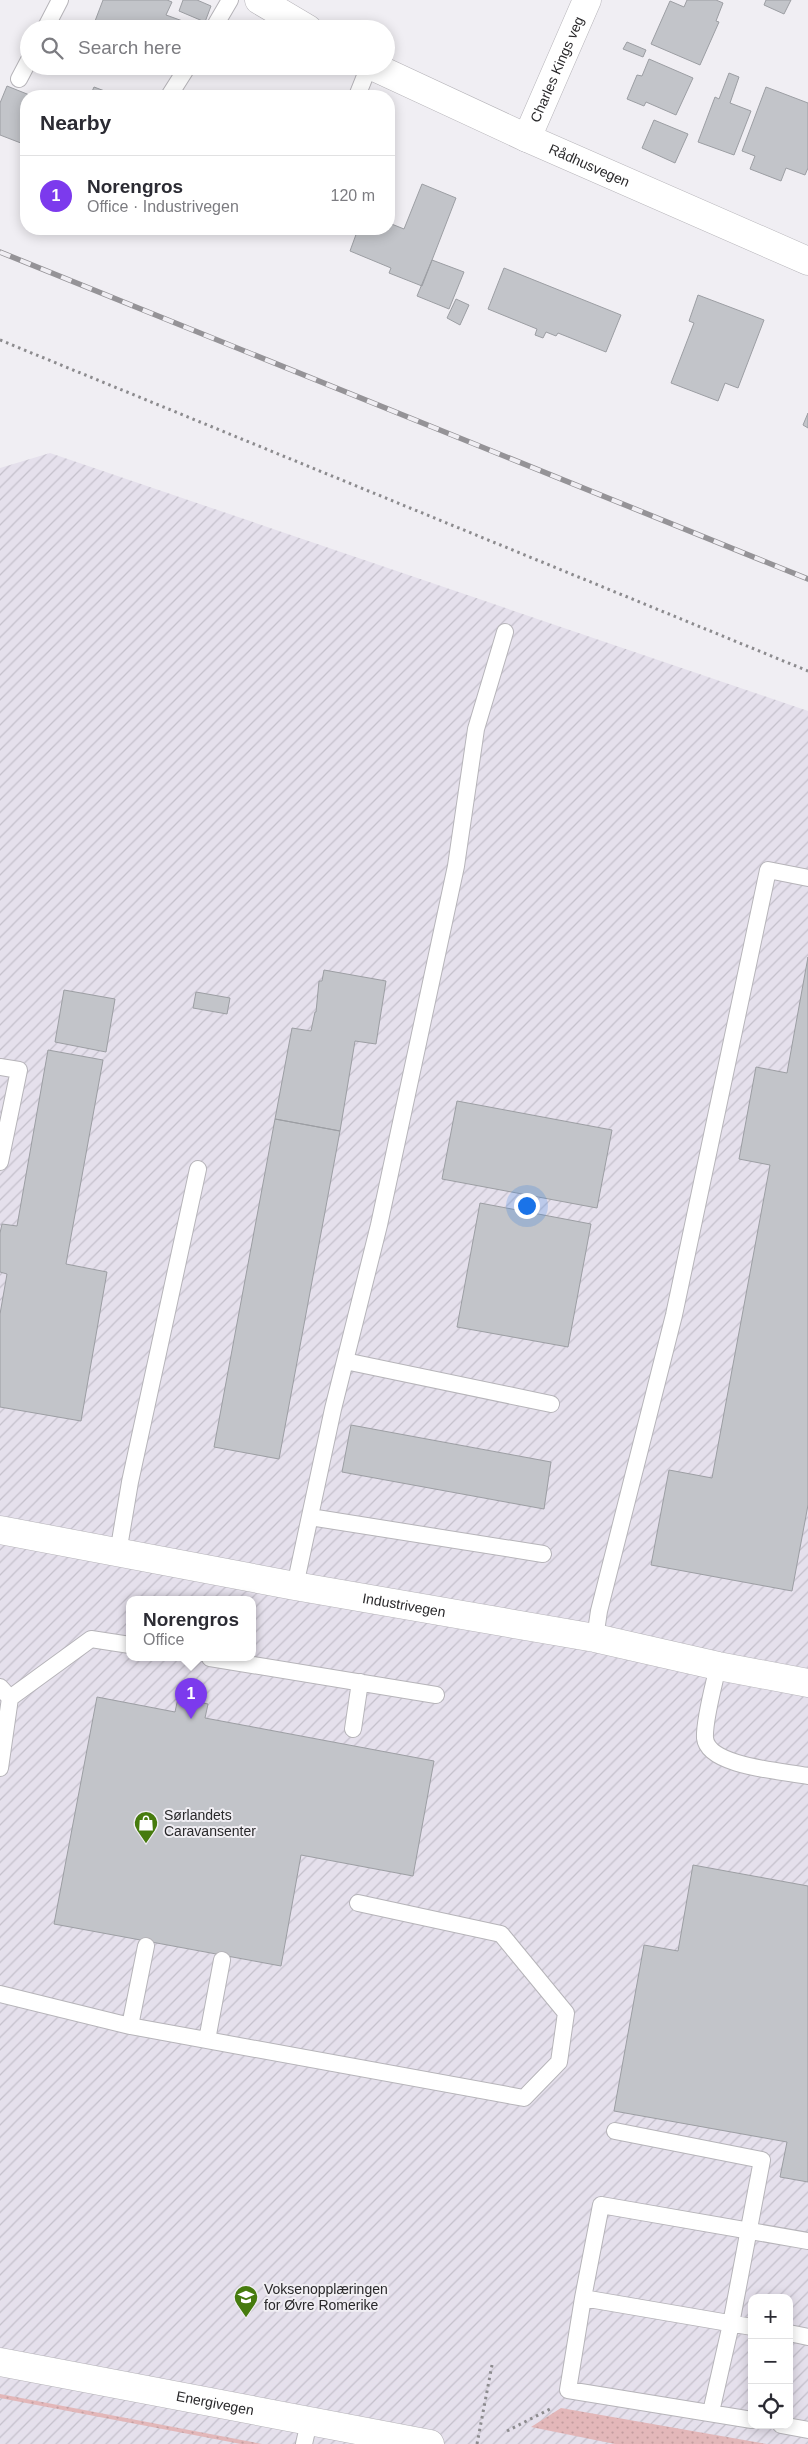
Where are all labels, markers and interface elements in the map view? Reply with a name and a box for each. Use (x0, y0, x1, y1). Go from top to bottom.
street label: Charles Kings veg (527, 14, 587, 125)
search box (20, 20, 395, 75)
icon: search (38, 34, 66, 62)
text: Search here (78, 37, 182, 58)
text: Nearby (40, 111, 111, 134)
street label: Rådhusvegen (547, 141, 632, 190)
text: Norengros (87, 176, 183, 197)
text: 1 (52, 187, 60, 204)
text: 120 m (331, 187, 375, 204)
text: Office · Industrivegen (87, 198, 239, 215)
your location (514, 1193, 540, 1219)
street label: Industrivegen (361, 1590, 447, 1620)
popup (126, 1596, 256, 1661)
text: Norengros (143, 1609, 239, 1630)
text: Office (143, 1631, 184, 1648)
pin: 1 (175, 1678, 207, 1719)
place label: Sørlandets Caravansenter (164, 1807, 256, 1839)
shop icon: Sørlandets Caravansenter (133, 1810, 159, 1844)
place label: Voksenopplæringen for Øvre Romerike (264, 2281, 388, 2313)
school or university icon: Voksenopplæringen for Øvre Romerike (233, 2284, 259, 2318)
map controls (748, 2294, 793, 2429)
button: + (748, 2294, 793, 2339)
button: − (748, 2339, 793, 2384)
button: locate (748, 2384, 793, 2429)
street label: Energivegen (175, 2388, 255, 2418)

